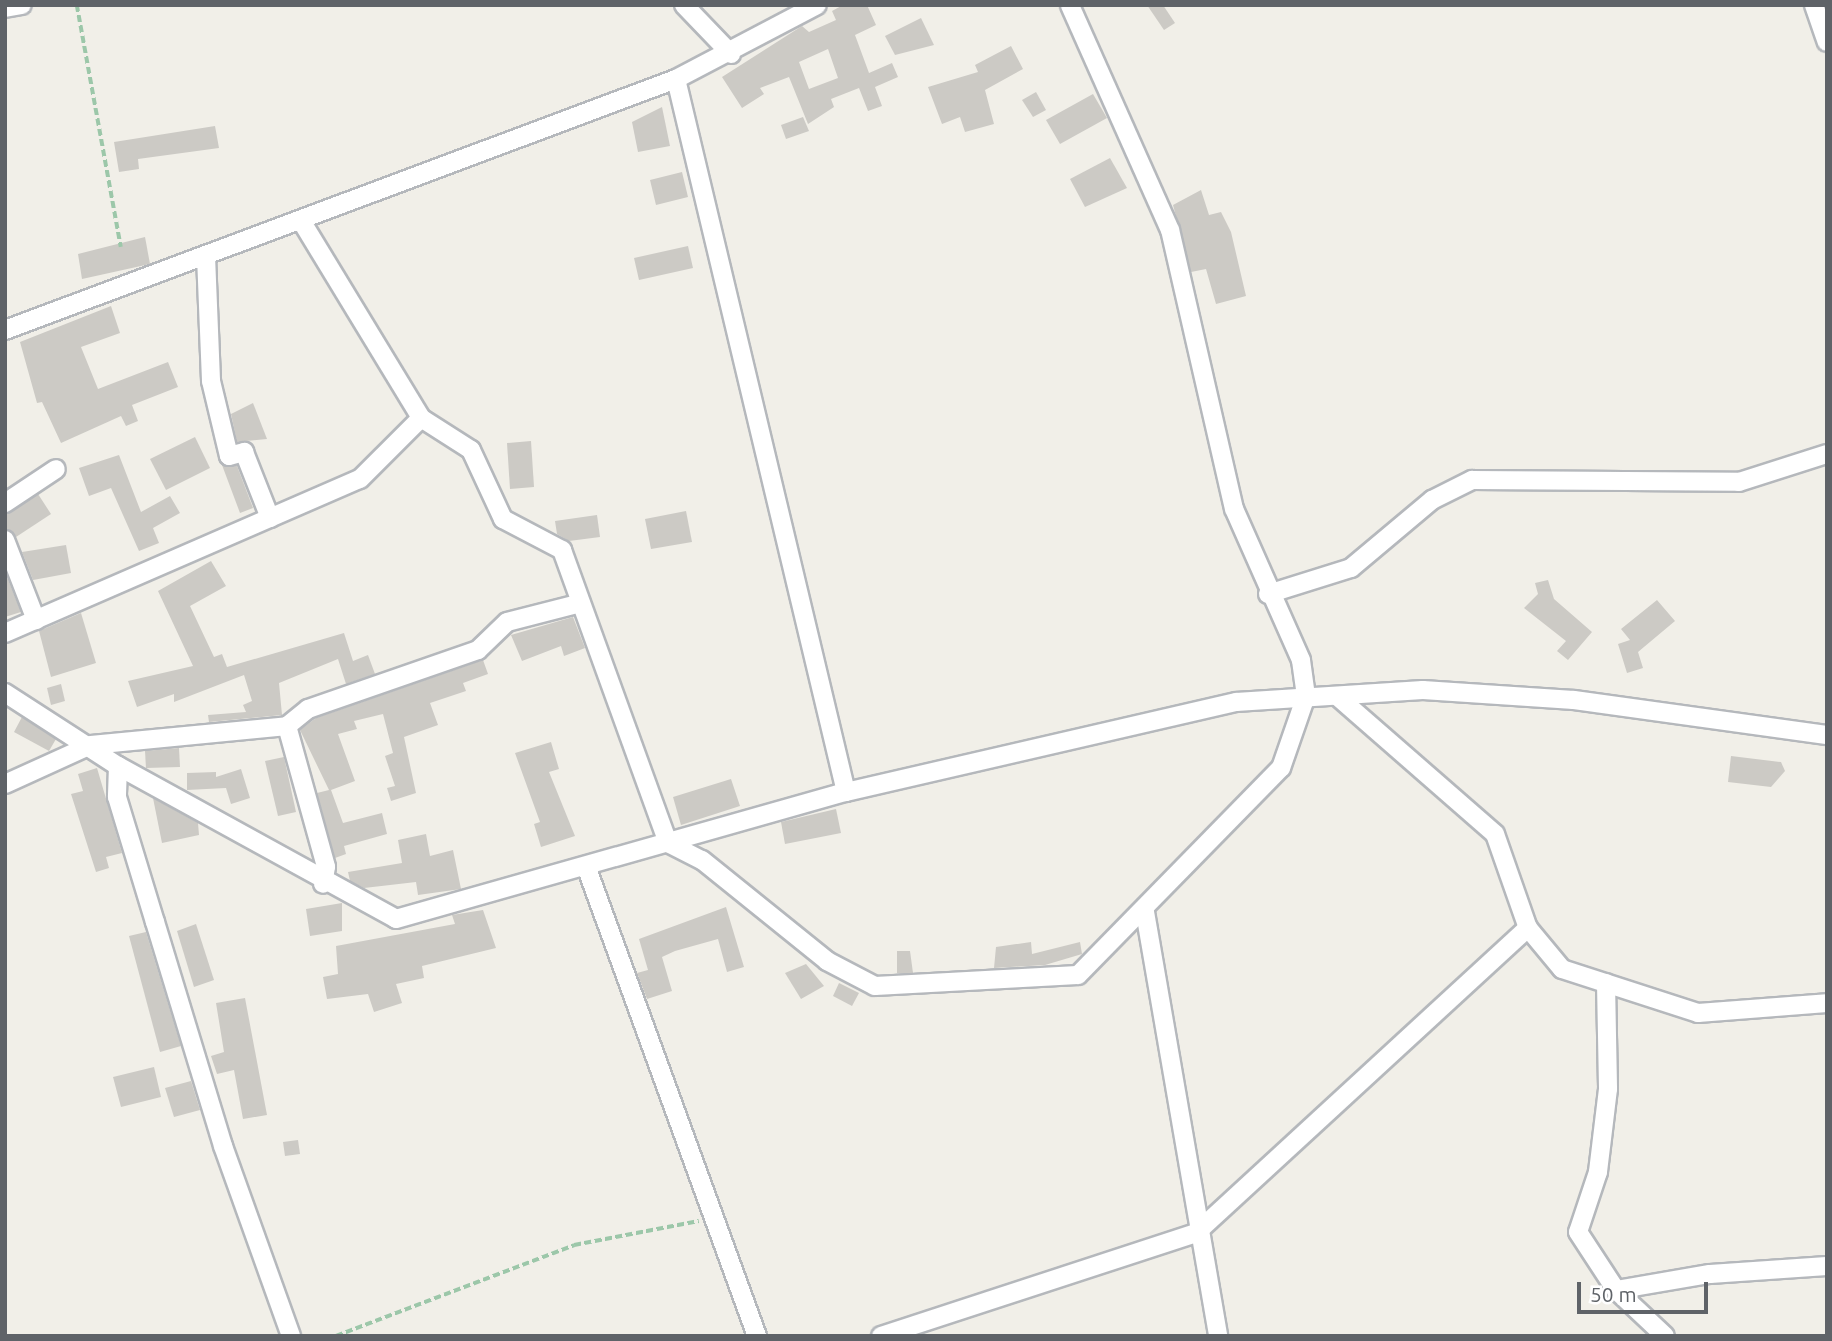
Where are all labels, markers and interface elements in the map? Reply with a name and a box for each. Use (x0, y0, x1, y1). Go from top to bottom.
scale bar (1580, 1268, 1711, 1312)
text: 50 m (1590, 1282, 1637, 1306)

